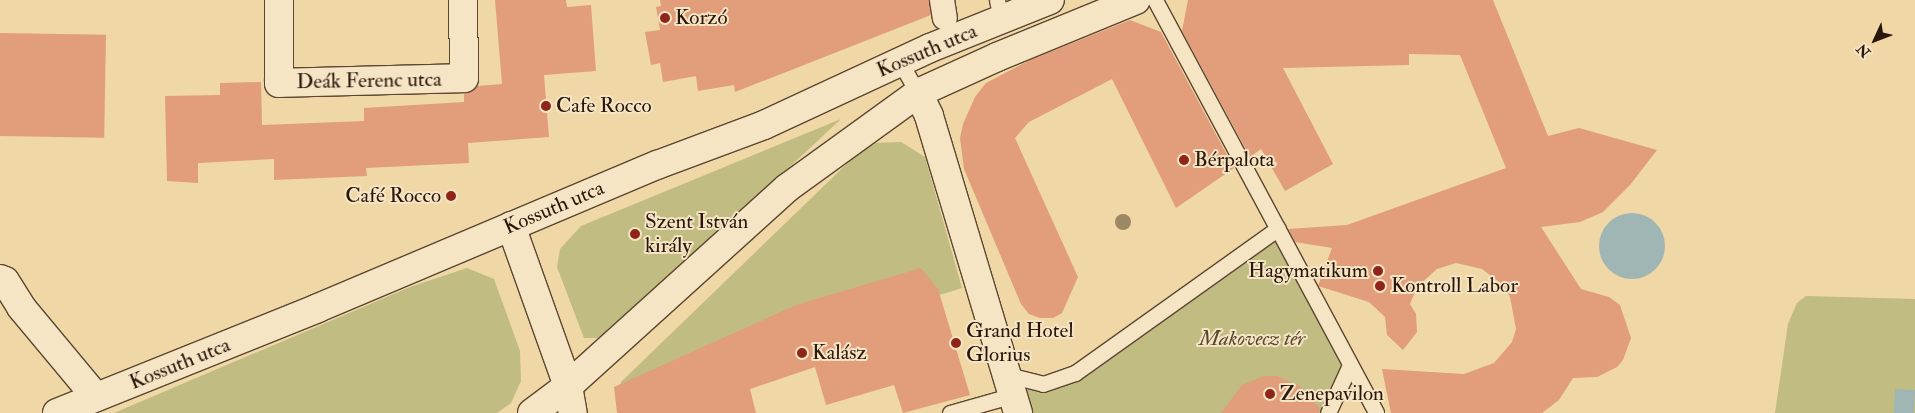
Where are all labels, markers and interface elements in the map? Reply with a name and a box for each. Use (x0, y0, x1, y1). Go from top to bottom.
place label: Korzó (675, 5, 728, 31)
marker: Korzó (659, 12, 671, 24)
north arrow (1850, 15, 1900, 65)
street label: Kossuth utca (873, 19, 981, 83)
text: N (1853, 40, 1874, 61)
street label: Deák Ferenc utca (296, 67, 442, 95)
place label: Cafe Rocco (556, 93, 652, 119)
marker: Cafe Rocco (540, 100, 552, 112)
place label: Bérpalota (1194, 147, 1274, 173)
marker: Bérpalota (1178, 154, 1190, 166)
street label: Kossuth utca (500, 176, 608, 240)
place label: Café Rocco (345, 183, 441, 209)
marker: Café Rocco (445, 190, 457, 202)
place label: Szent István király (645, 209, 748, 259)
marker: Szent István király (629, 228, 641, 240)
place label: Hagymatikum (1248, 258, 1368, 284)
marker: Hagymatikum (1372, 265, 1384, 277)
place label: Kontroll Labor (1391, 273, 1518, 299)
marker: Kontroll Labor (1373, 279, 1387, 293)
place label: Grand Hotel Glorius (966, 318, 1074, 368)
park label: Makovecz tér (1199, 326, 1305, 352)
street label: Kossuth utca (126, 332, 234, 396)
marker: Grand Hotel Glorius (950, 337, 962, 349)
place label: Kalász (812, 340, 867, 366)
marker: Kalász (796, 347, 808, 359)
place label: Zenepavilon (1280, 381, 1384, 407)
marker: Zenepavilon (1264, 388, 1276, 400)

